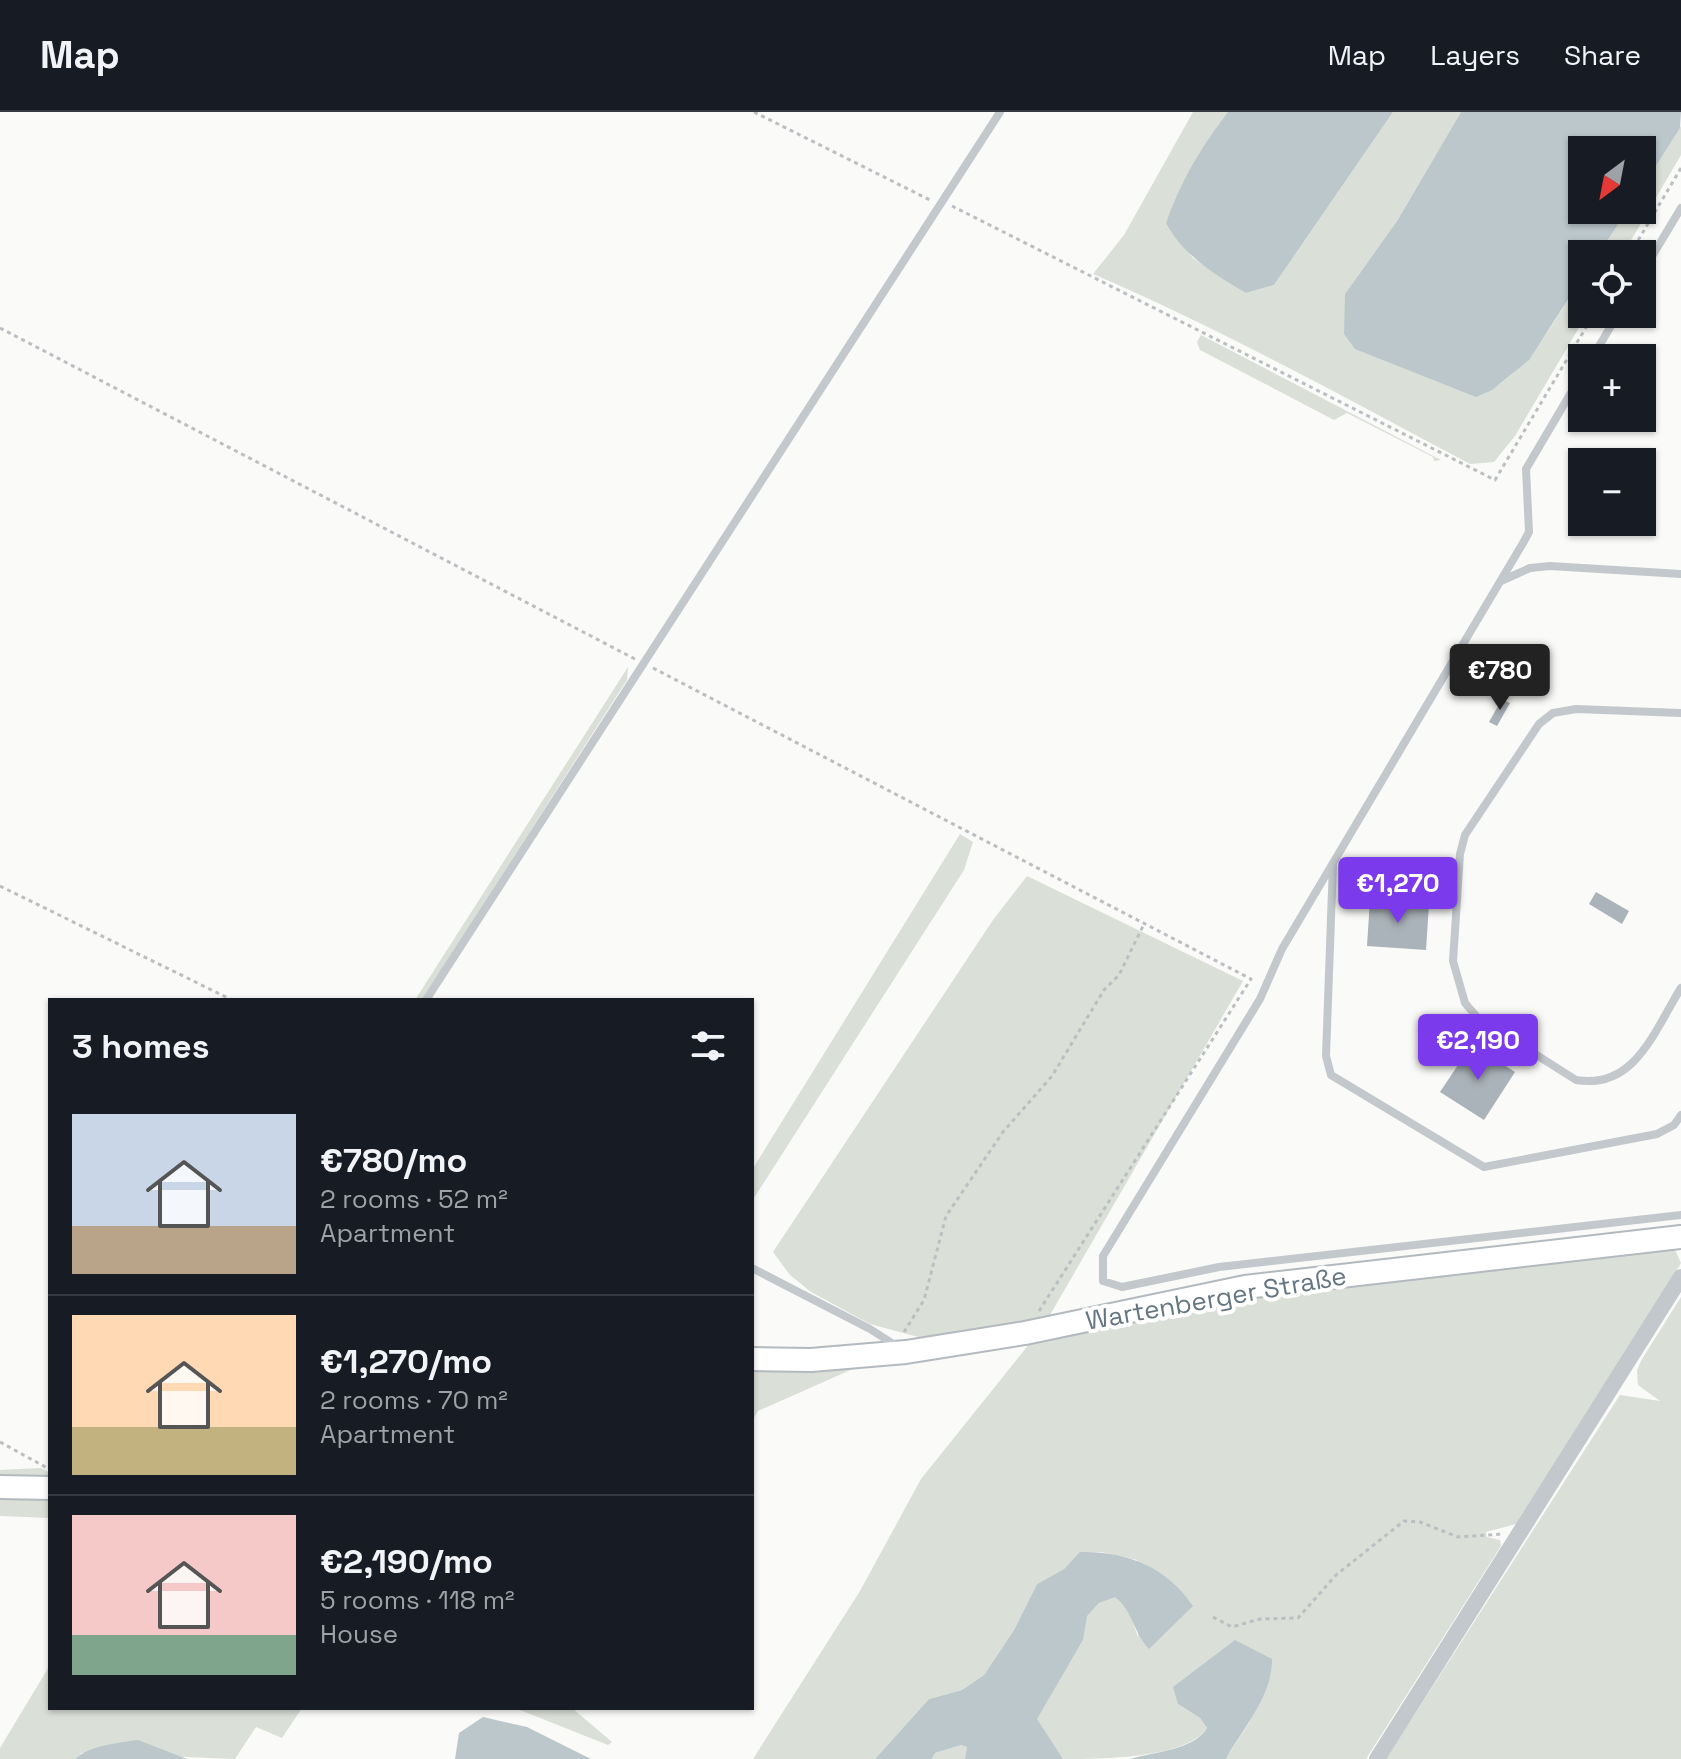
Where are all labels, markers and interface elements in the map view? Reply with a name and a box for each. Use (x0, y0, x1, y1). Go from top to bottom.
text: Map (40, 31, 120, 79)
text: Map (1328, 37, 1386, 73)
text: Layers (1430, 37, 1520, 73)
text: Share (1564, 37, 1641, 73)
north arrow (1568, 136, 1656, 224)
map controls (1568, 136, 1656, 536)
button: locate (1568, 240, 1656, 328)
button: + (1568, 344, 1656, 432)
button: − (1568, 448, 1656, 536)
pin: €780 (1453, 644, 1547, 712)
text: €780 (1468, 653, 1532, 687)
pin: €1,270 (1333, 857, 1463, 925)
text: €1,270 (1356, 866, 1440, 900)
pin: €2,190 (1413, 1014, 1543, 1082)
text: €2,190 (1436, 1023, 1520, 1057)
icon: filters (686, 1024, 730, 1068)
text: 3 homes (72, 1025, 210, 1068)
text: €780/mo (320, 1139, 467, 1182)
icon: home (136, 1146, 232, 1242)
text: 2 rooms · 52 m² (320, 1182, 508, 1216)
text: Apartment (320, 1216, 455, 1250)
street label: Wartenberger Straße (1083, 1258, 1349, 1338)
text: €1,270/mo (320, 1340, 492, 1383)
icon: home (136, 1347, 232, 1443)
text: 2 rooms · 70 m² (320, 1383, 508, 1417)
text: Apartment (320, 1417, 455, 1451)
text: €2,190/mo (320, 1540, 493, 1583)
icon: home (136, 1547, 232, 1643)
text: 5 rooms · 118 m² (320, 1583, 515, 1617)
text: House (320, 1617, 398, 1651)

